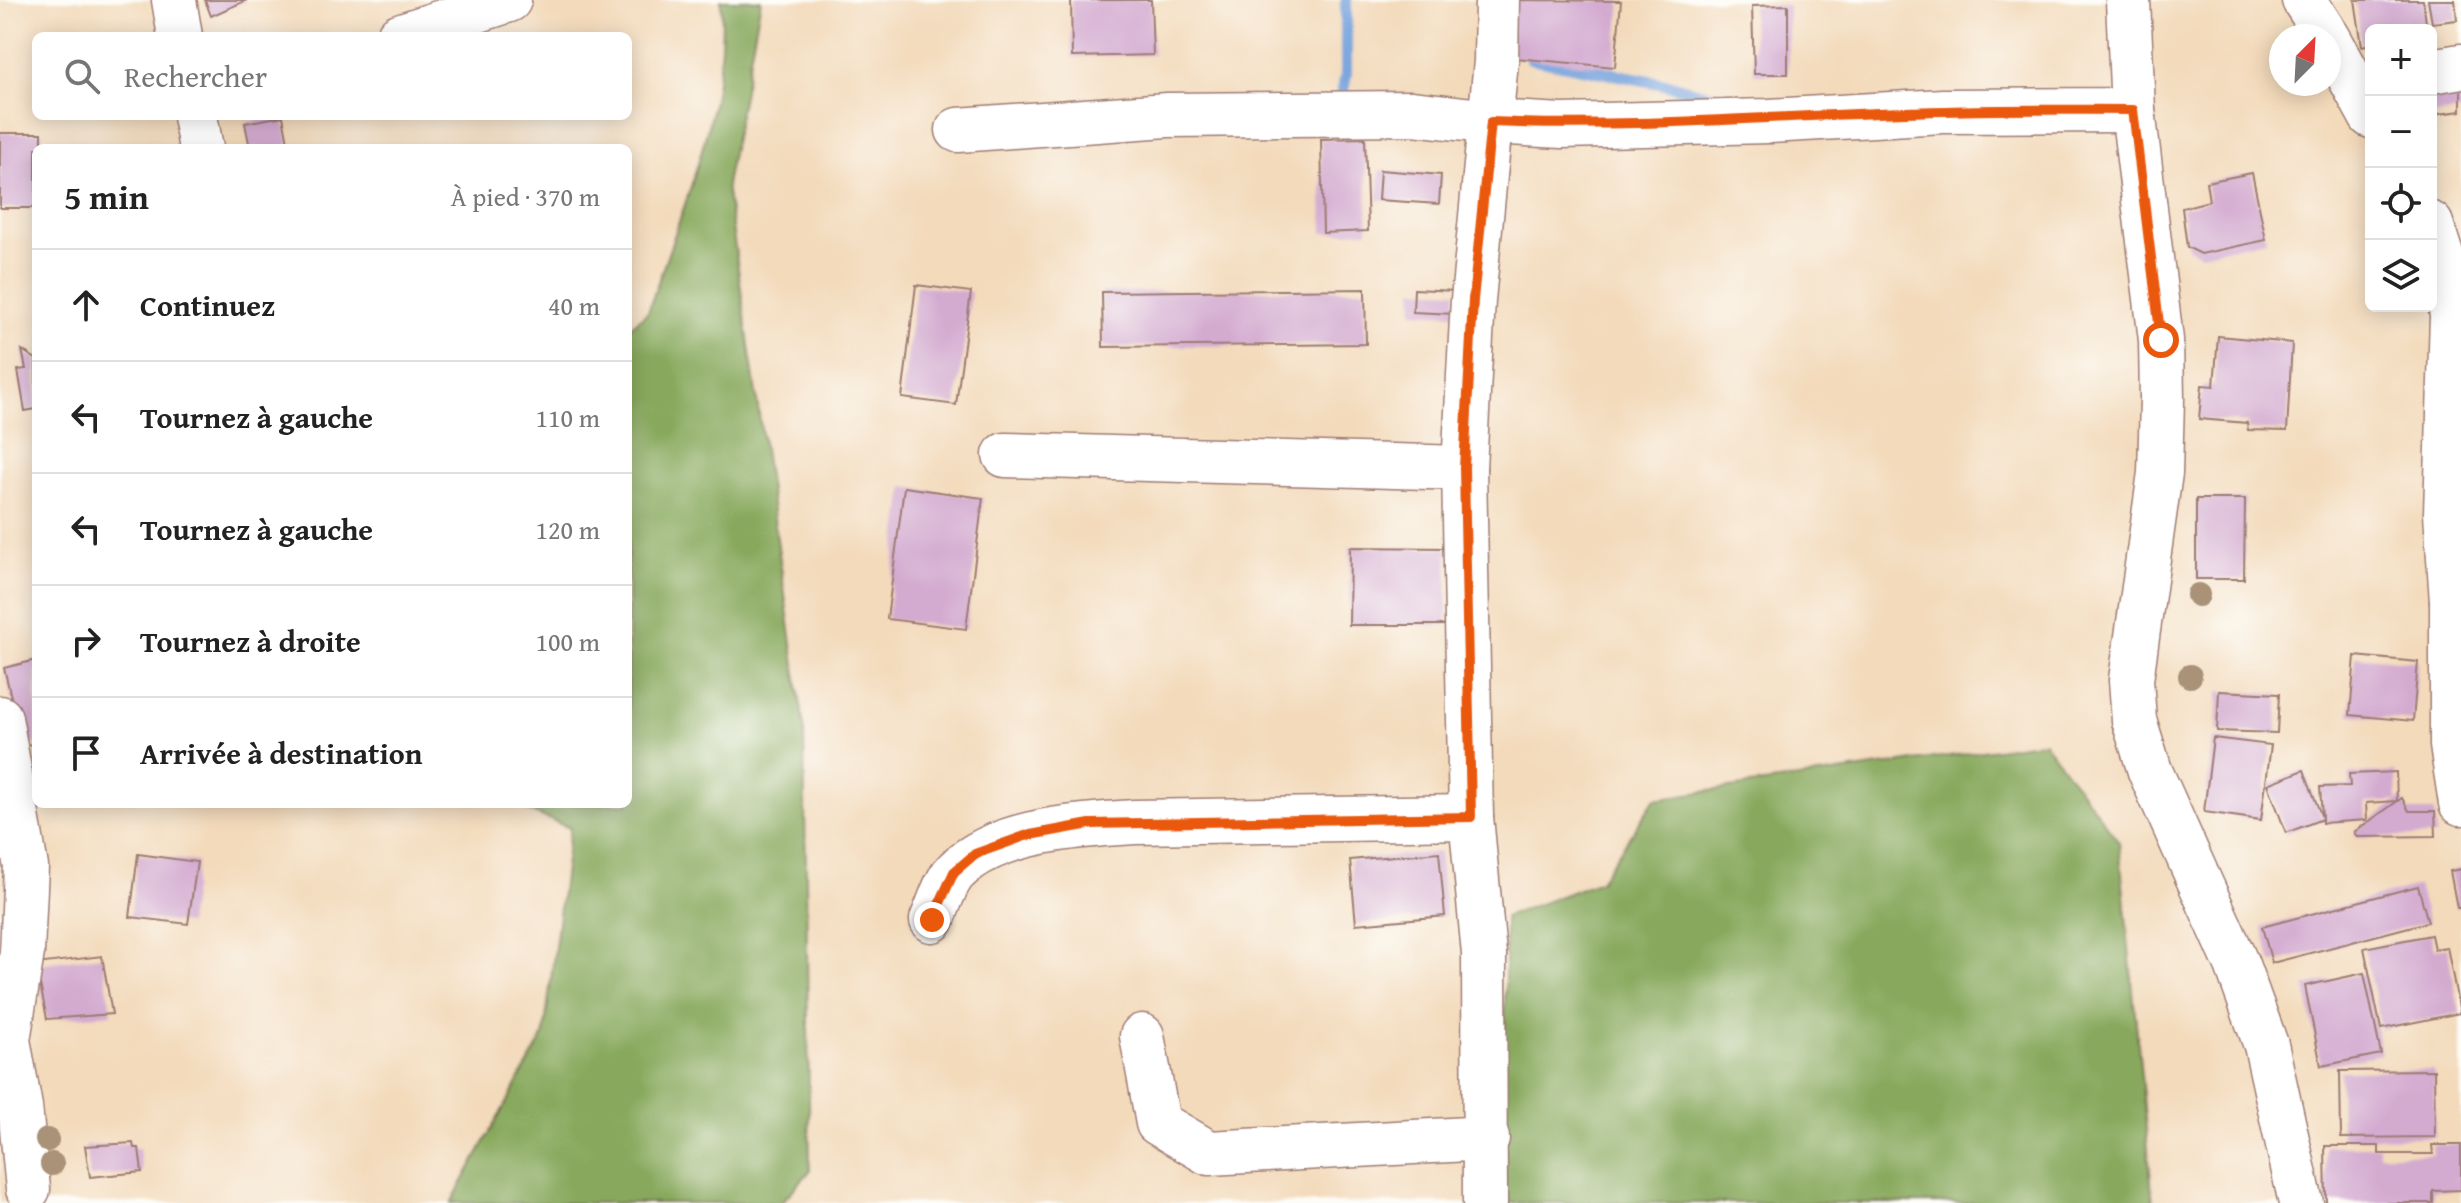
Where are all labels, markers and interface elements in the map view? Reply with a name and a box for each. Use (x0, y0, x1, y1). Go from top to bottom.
north arrow (2269, 24, 2341, 96)
map controls (2365, 24, 2437, 312)
button: + (2365, 24, 2437, 96)
search box (32, 32, 632, 120)
icon: search (60, 54, 104, 98)
text: Rechercher (124, 54, 267, 98)
button: − (2365, 96, 2437, 168)
button: locate (2365, 168, 2437, 240)
text: 5 min (64, 172, 149, 221)
text: À pied · 370 m (451, 177, 600, 216)
button: layers (2365, 240, 2437, 312)
icon: ahead (64, 283, 108, 327)
text: Continuez (140, 283, 275, 327)
text: 40 m (548, 286, 600, 325)
route start (2143, 322, 2179, 358)
icon: left (64, 395, 108, 439)
text: Tournez à gauche (140, 395, 373, 439)
text: 110 m (535, 398, 600, 437)
icon: left (64, 507, 108, 551)
text: Tournez à gauche (140, 507, 373, 551)
text: 120 m (535, 510, 600, 549)
icon: right (64, 619, 108, 663)
text: Tournez à droite (140, 619, 361, 663)
text: 100 m (535, 622, 600, 661)
icon: arrive (64, 731, 108, 775)
text: Arrivée à destination (140, 731, 422, 775)
route end (914, 902, 950, 938)

